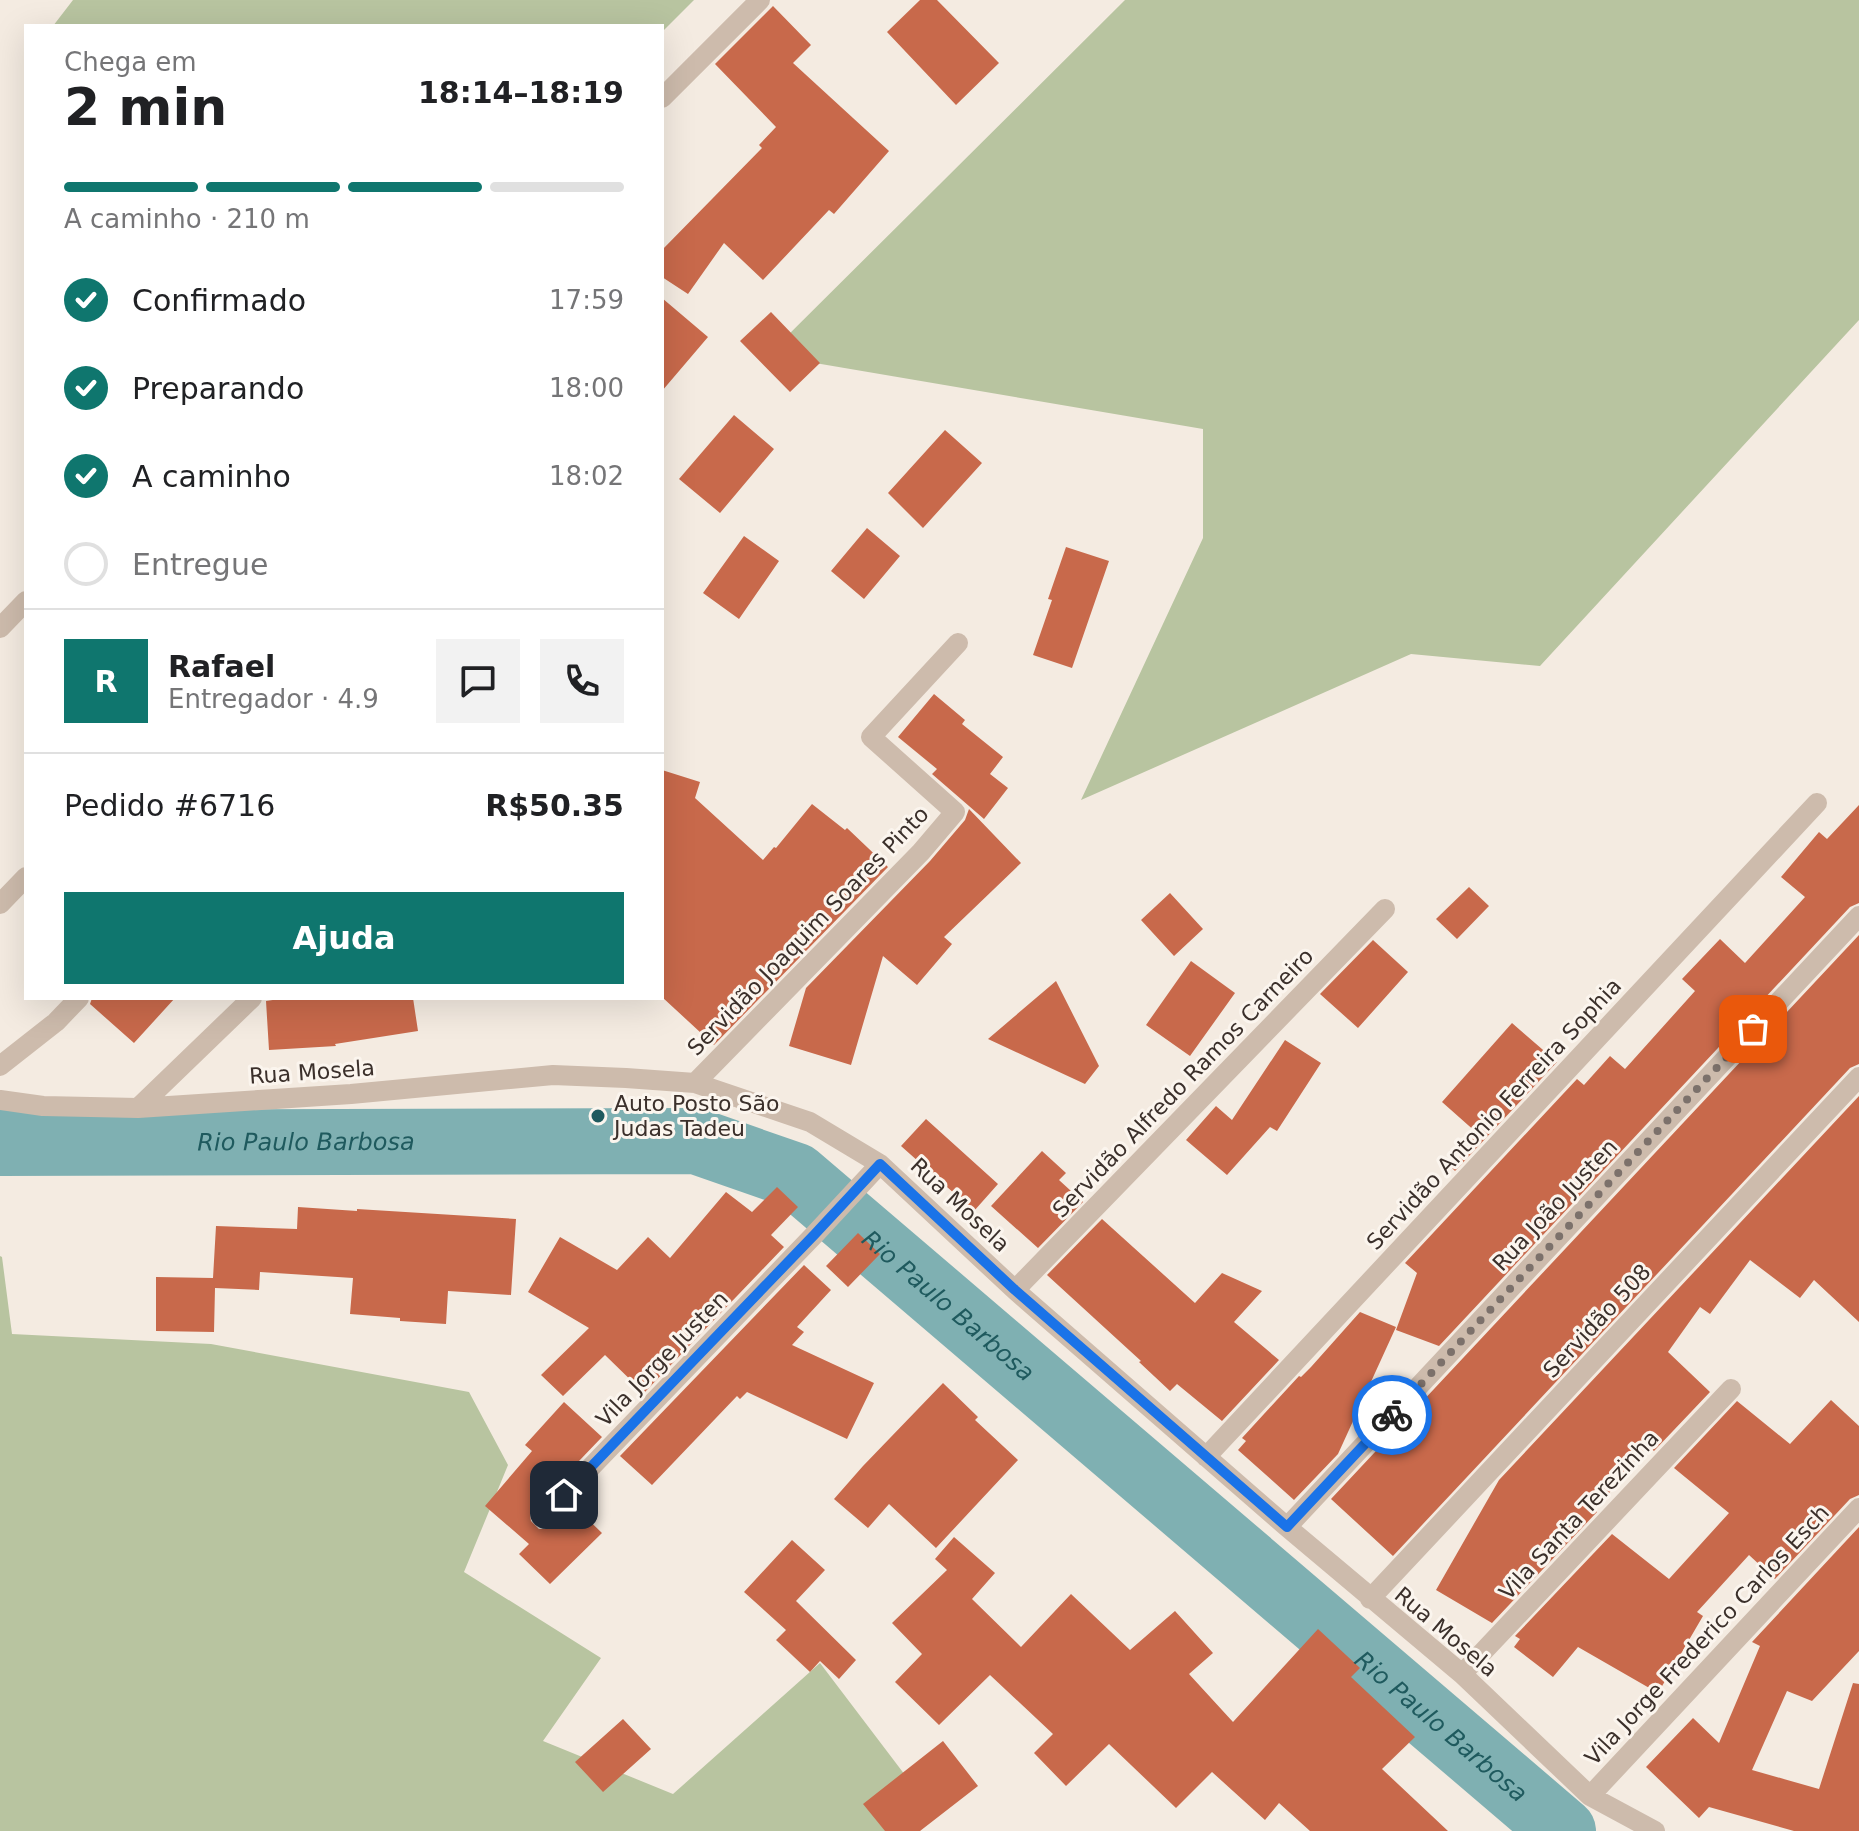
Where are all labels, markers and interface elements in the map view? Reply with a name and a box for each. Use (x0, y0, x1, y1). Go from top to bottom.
text: Chega em (64, 47, 197, 77)
text: 18:14–18:19 (418, 75, 624, 110)
text: 2 min (64, 77, 227, 137)
text: A caminho · 210 m (64, 204, 310, 234)
icon: check (64, 278, 108, 322)
text: Confirmado (132, 283, 306, 318)
text: 17:59 (549, 285, 624, 315)
icon: check (64, 366, 108, 410)
text: Preparando (132, 371, 304, 406)
text: 18:00 (549, 373, 624, 403)
icon: check (64, 454, 108, 498)
text: A caminho (132, 459, 291, 494)
text: 18:02 (549, 461, 624, 491)
text: Entregue (132, 547, 268, 582)
button: chat (436, 639, 520, 723)
button: phone (540, 639, 624, 723)
text: Rafael (168, 649, 275, 684)
text: R (94, 664, 118, 699)
text: Entregador · 4.9 (168, 684, 379, 714)
text: Pedido #6716 (64, 788, 275, 823)
text: R$50.35 (485, 788, 624, 823)
street label: Servidão Joaquim Soares Pinto (682, 802, 934, 1060)
button: Ajuda (64, 892, 624, 984)
street label: Servidão Alfredo Ramos Carneiro (1048, 943, 1318, 1223)
street label: Servidão Antonio Ferreira Sophia (1362, 973, 1626, 1255)
pin (1719, 995, 1787, 1063)
icon: bag (1731, 1007, 1775, 1051)
street label: Rua Mosela (248, 1055, 376, 1089)
place label: Auto Posto São Judas Tadeu (612, 1091, 779, 1141)
marker: Auto Posto São Judas Tadeu (589, 1107, 607, 1125)
water label: Rio Paulo Barbosa (197, 1128, 415, 1156)
street label: Rua João Justen (1488, 1134, 1622, 1276)
street label: Rua Mosela (905, 1153, 1015, 1257)
water label: Rio Paulo Barbosa (856, 1225, 1040, 1387)
street label: Servidão 508 (1538, 1259, 1656, 1383)
street label: Vila Jorge Justen (591, 1286, 733, 1432)
courier (1352, 1375, 1432, 1455)
icon: bike (1370, 1393, 1414, 1437)
street label: Vila Santa Terezinha (1494, 1425, 1664, 1605)
pin (530, 1461, 598, 1529)
icon: home (542, 1473, 586, 1517)
street label: Vila Jorge Frederico Carlos Esch (1580, 1500, 1834, 1770)
street label: Rua Mosela (1390, 1582, 1502, 1682)
water label: Rio Paulo Barbosa (1349, 1646, 1533, 1808)

